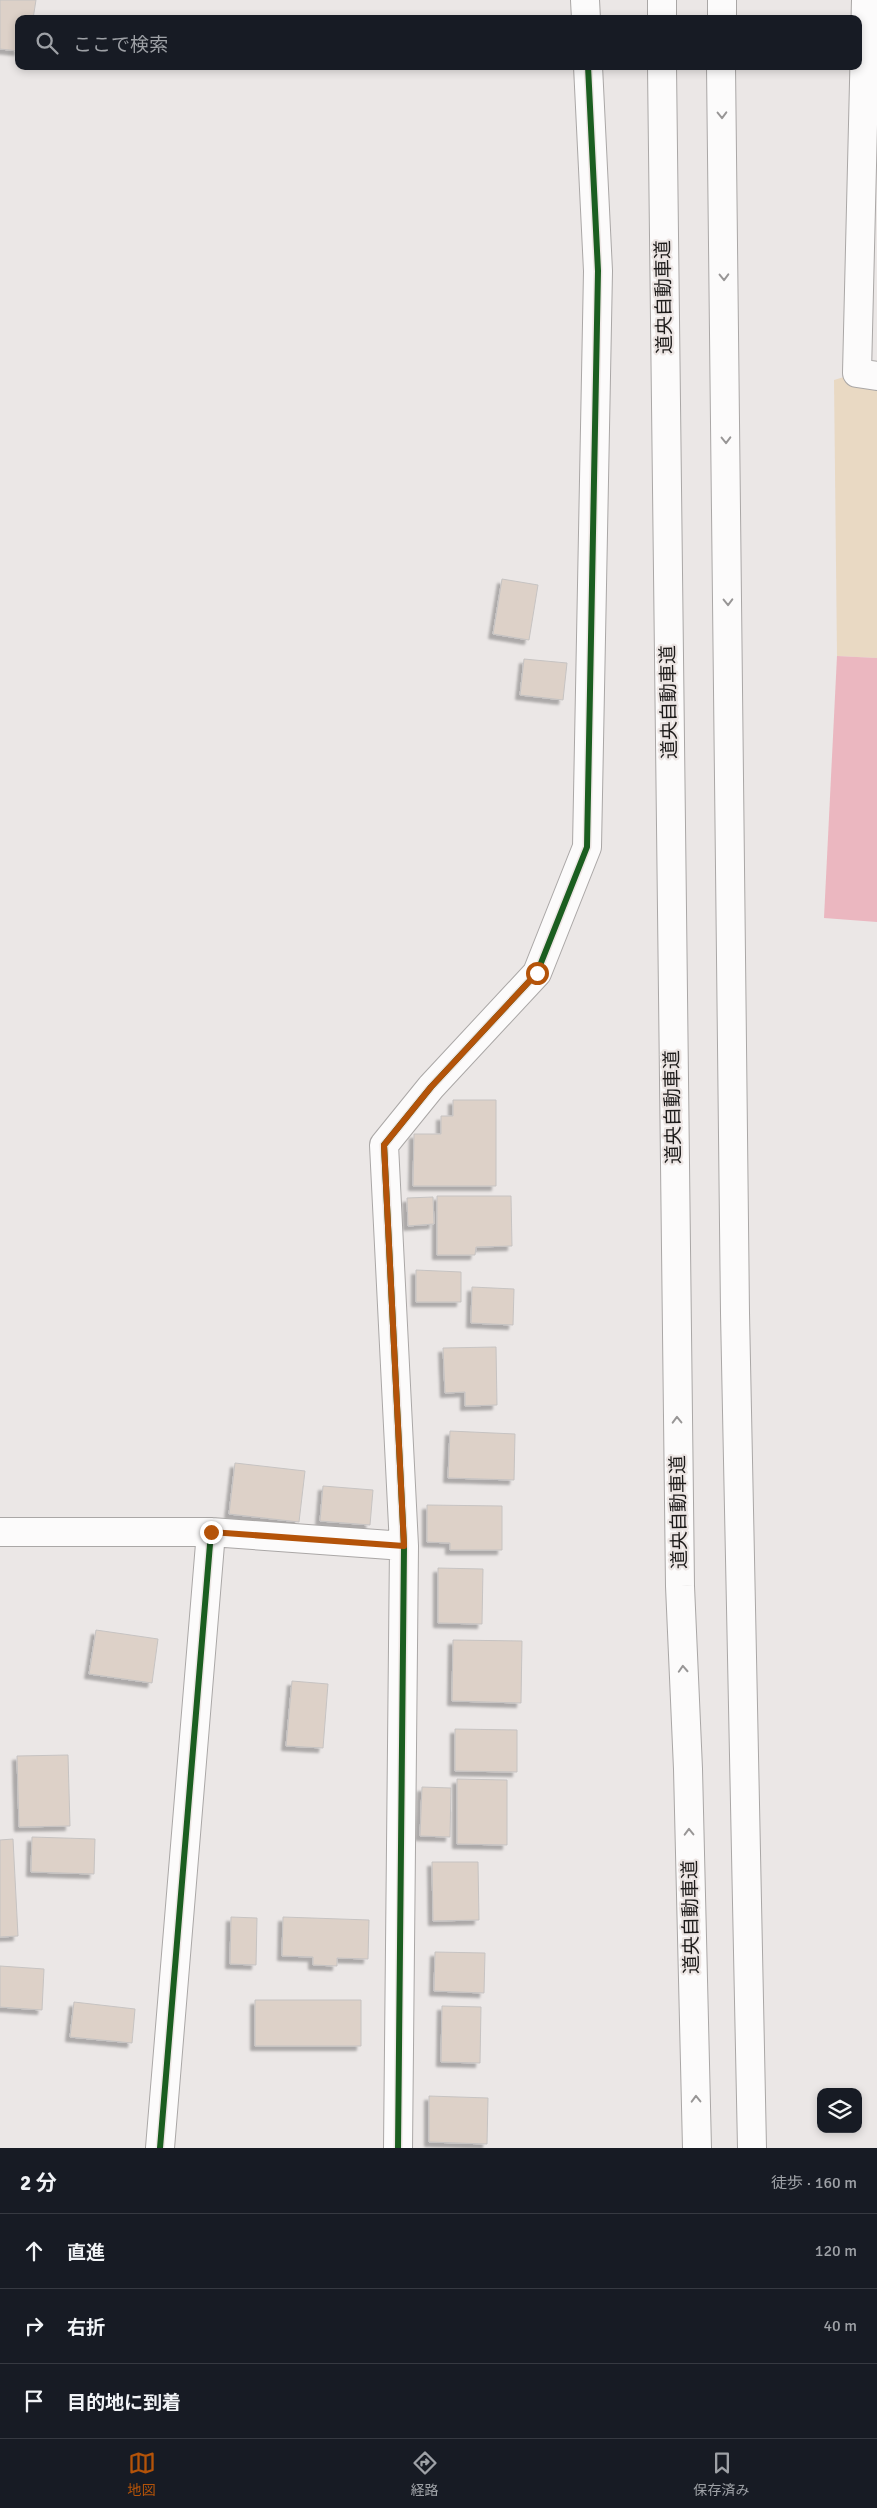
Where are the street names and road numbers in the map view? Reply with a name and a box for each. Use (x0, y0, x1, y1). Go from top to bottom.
street label: 道央自動車道 (651, 240, 677, 354)
street label: 道央自動車道 (656, 645, 682, 759)
street label: 道央自動車道 (660, 1050, 686, 1164)
street label: 道央自動車道 (666, 1455, 692, 1569)
street label: 道央自動車道 (678, 1860, 704, 1974)

